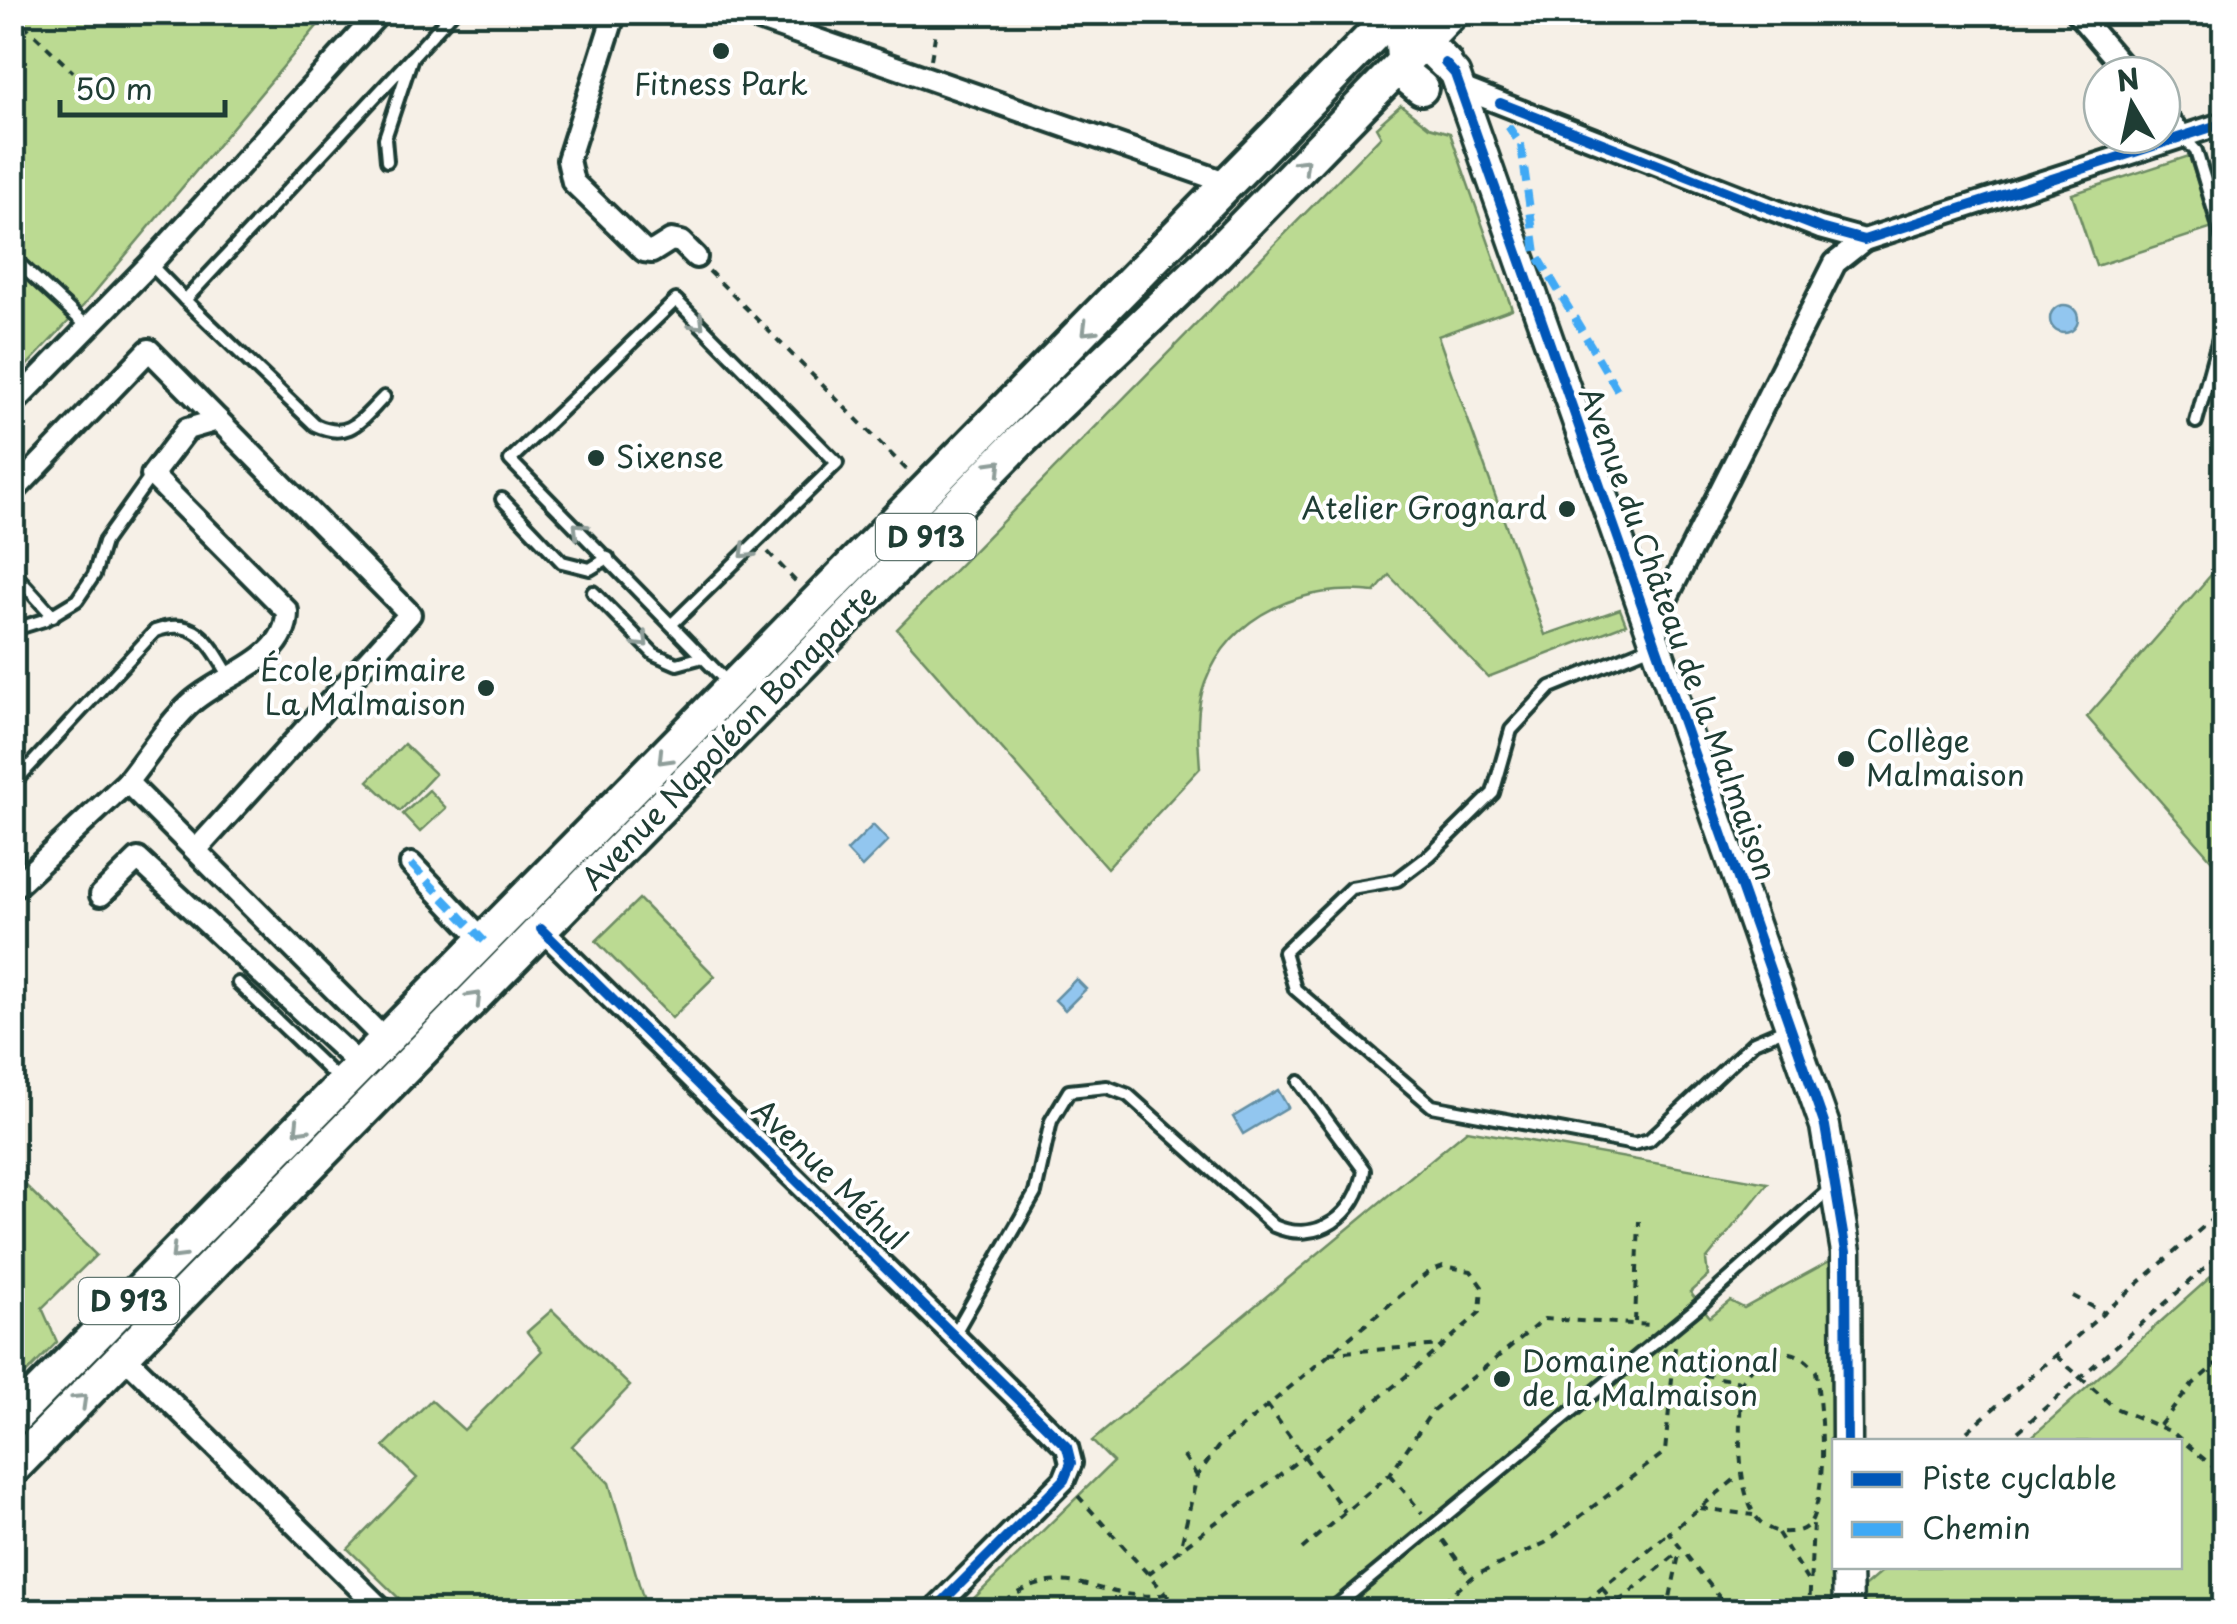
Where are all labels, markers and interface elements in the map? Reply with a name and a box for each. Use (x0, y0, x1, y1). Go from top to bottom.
marker: Fitness Park (710, 40, 732, 62)
scale bar (60, 55, 225, 117)
north arrow (2082, 55, 2182, 155)
text: N (2114, 56, 2142, 102)
place label: Fitness Park (634, 60, 808, 105)
text: 50 m (75, 65, 153, 110)
one-way arrow (1291, 158, 1309, 176)
one-way arrow (687, 312, 705, 330)
one-way arrow (1081, 317, 1099, 335)
street label: Avenue du Château de la Malmaison (1569, 380, 1790, 886)
place label: Sixense (616, 433, 724, 478)
marker: Sixense (585, 447, 607, 469)
one-way arrow (984, 459, 1002, 477)
place label: Atelier Grognard (1302, 484, 1547, 529)
marker: Atelier Grognard (1556, 498, 1578, 520)
road number: D 913 (876, 514, 976, 560)
one-way arrow (573, 523, 591, 541)
one-way arrow (739, 541, 757, 559)
street label: Avenue Napoléon Bonaparte (570, 573, 887, 899)
one-way arrow (630, 630, 648, 648)
place label: École primaire La Malmaison (260, 646, 466, 725)
marker: École primaire La Malmaison (475, 677, 497, 699)
place label: Collège Malmaison (1866, 717, 2025, 796)
one-way arrow (658, 746, 676, 764)
marker: Collège Malmaison (1835, 748, 1857, 770)
one-way arrow (463, 991, 481, 1009)
street label: Avenue Méhul (743, 1087, 919, 1259)
one-way arrow (293, 1117, 311, 1135)
one-way arrow (171, 1241, 189, 1259)
road number: D 913 (79, 1278, 179, 1324)
place label: Domaine national de la Malmaison (1522, 1337, 1779, 1416)
marker: Domaine national de la Malmaison (1491, 1368, 1513, 1390)
one-way arrow (70, 1394, 88, 1412)
legend (1832, 1439, 2182, 1569)
text: Piste cyclable (1922, 1454, 2117, 1499)
text: Chemin (1922, 1504, 2031, 1549)

